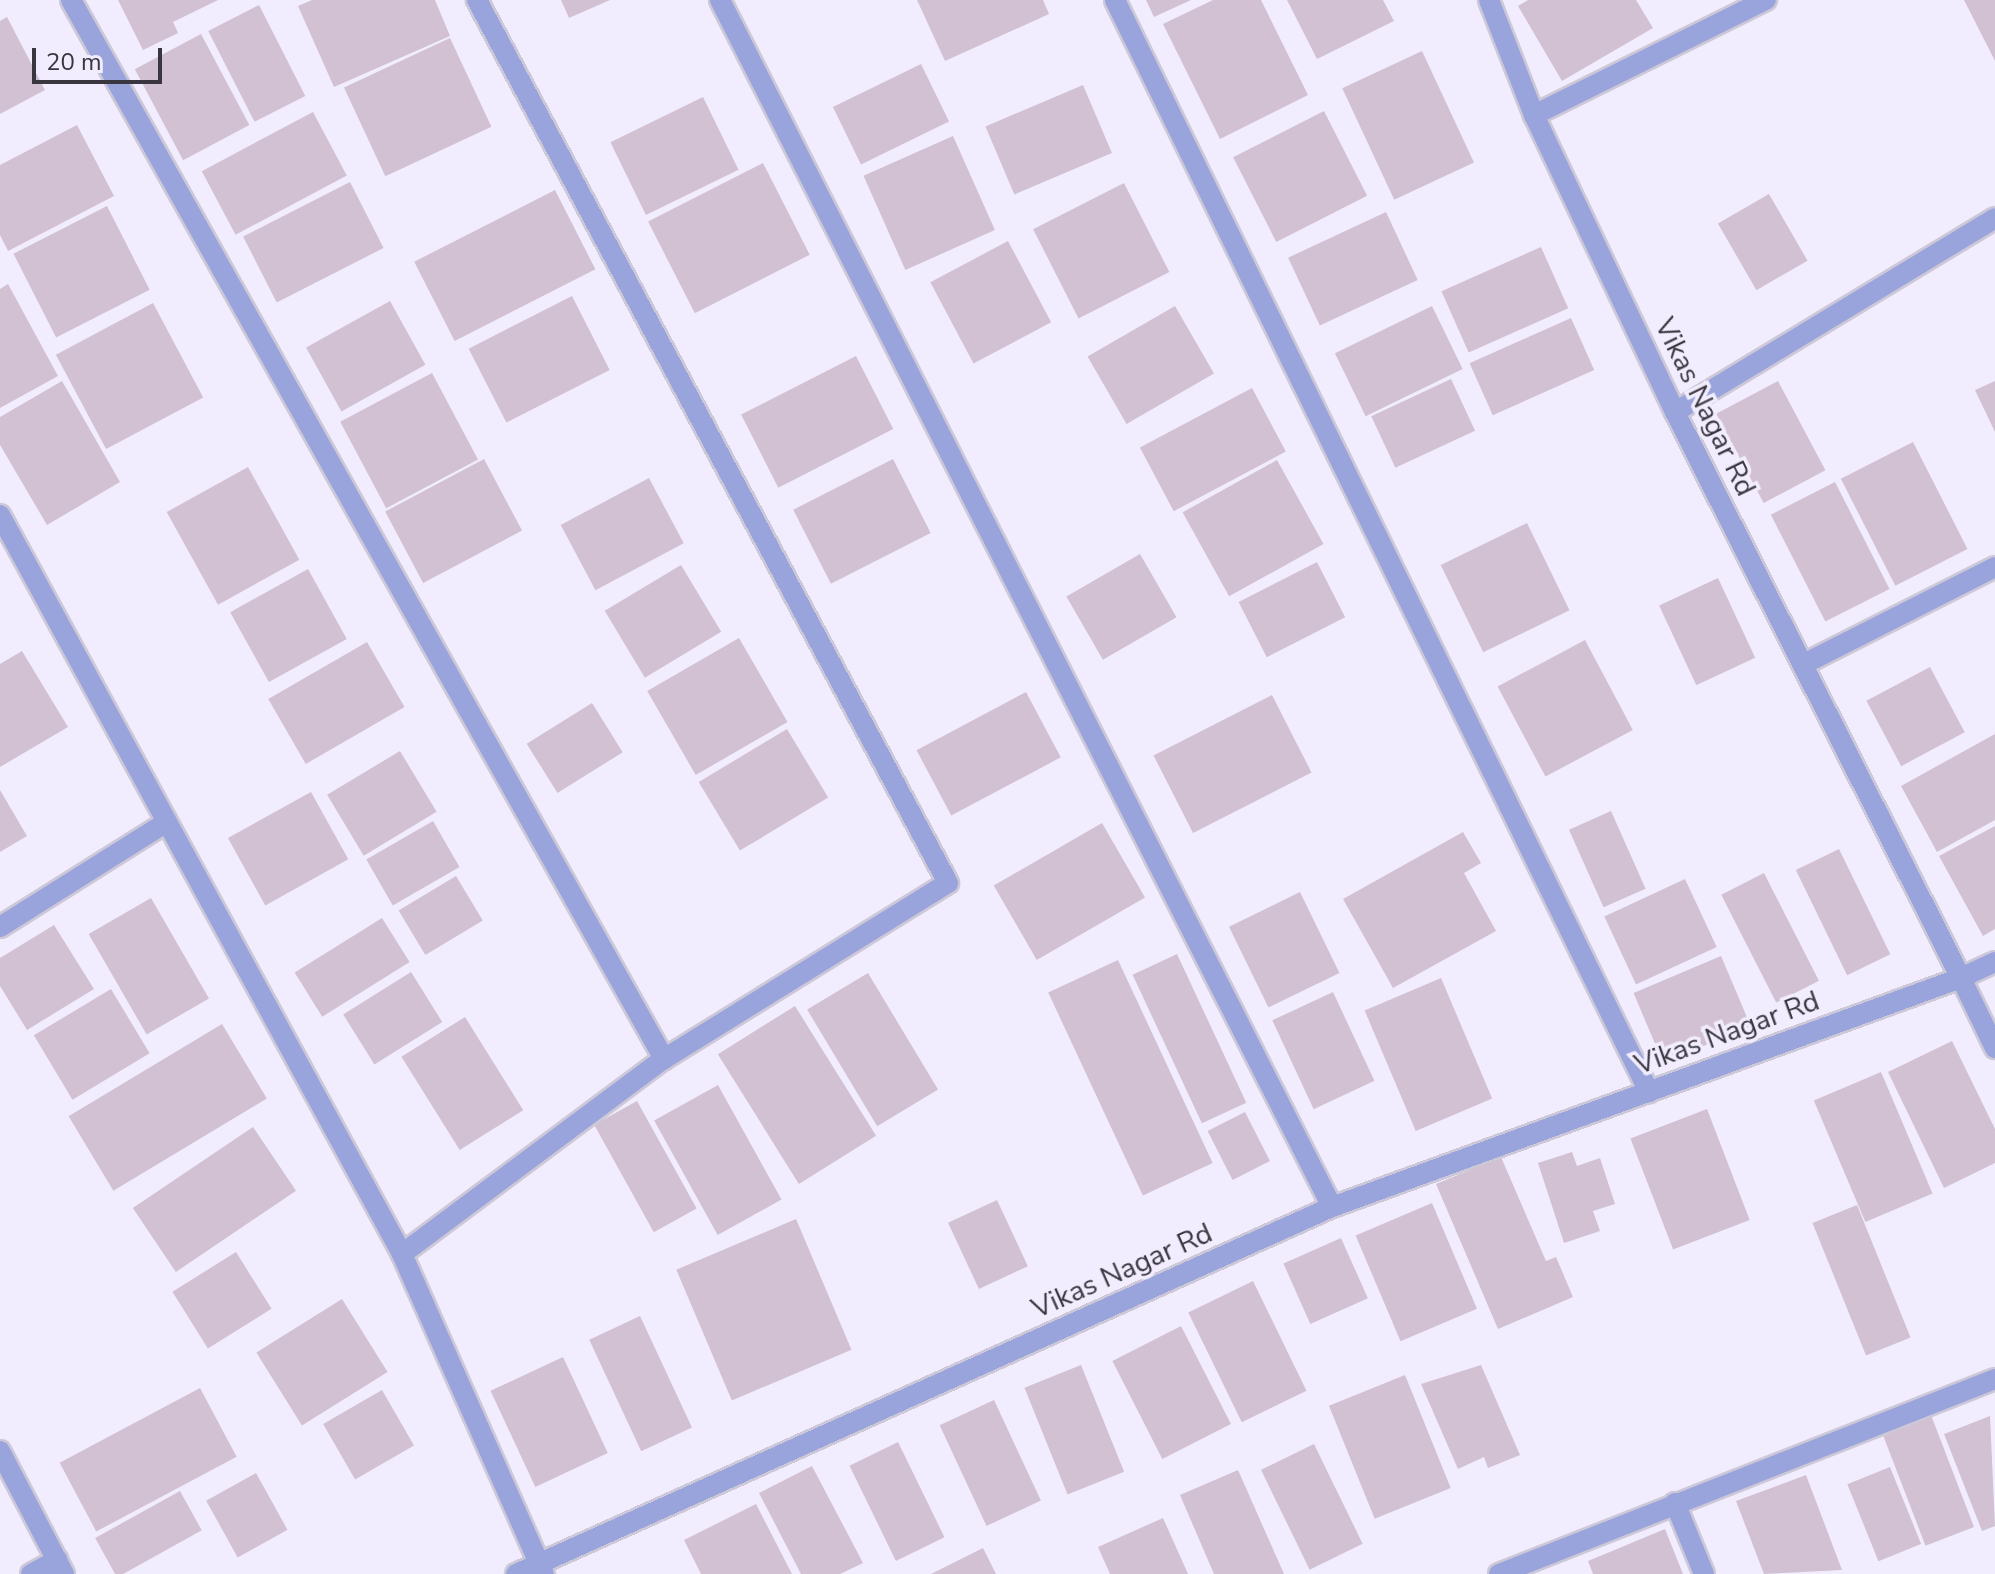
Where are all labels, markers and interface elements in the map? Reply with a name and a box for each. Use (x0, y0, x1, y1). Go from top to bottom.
scale bar (36, 32, 166, 82)
text: 20 m (46, 46, 102, 78)
street label: Vikas Nagar Rd (1647, 312, 1763, 502)
street label: Vikas Nagar Rd (1630, 984, 1824, 1082)
street label: Vikas Nagar Rd (1027, 1216, 1217, 1326)

